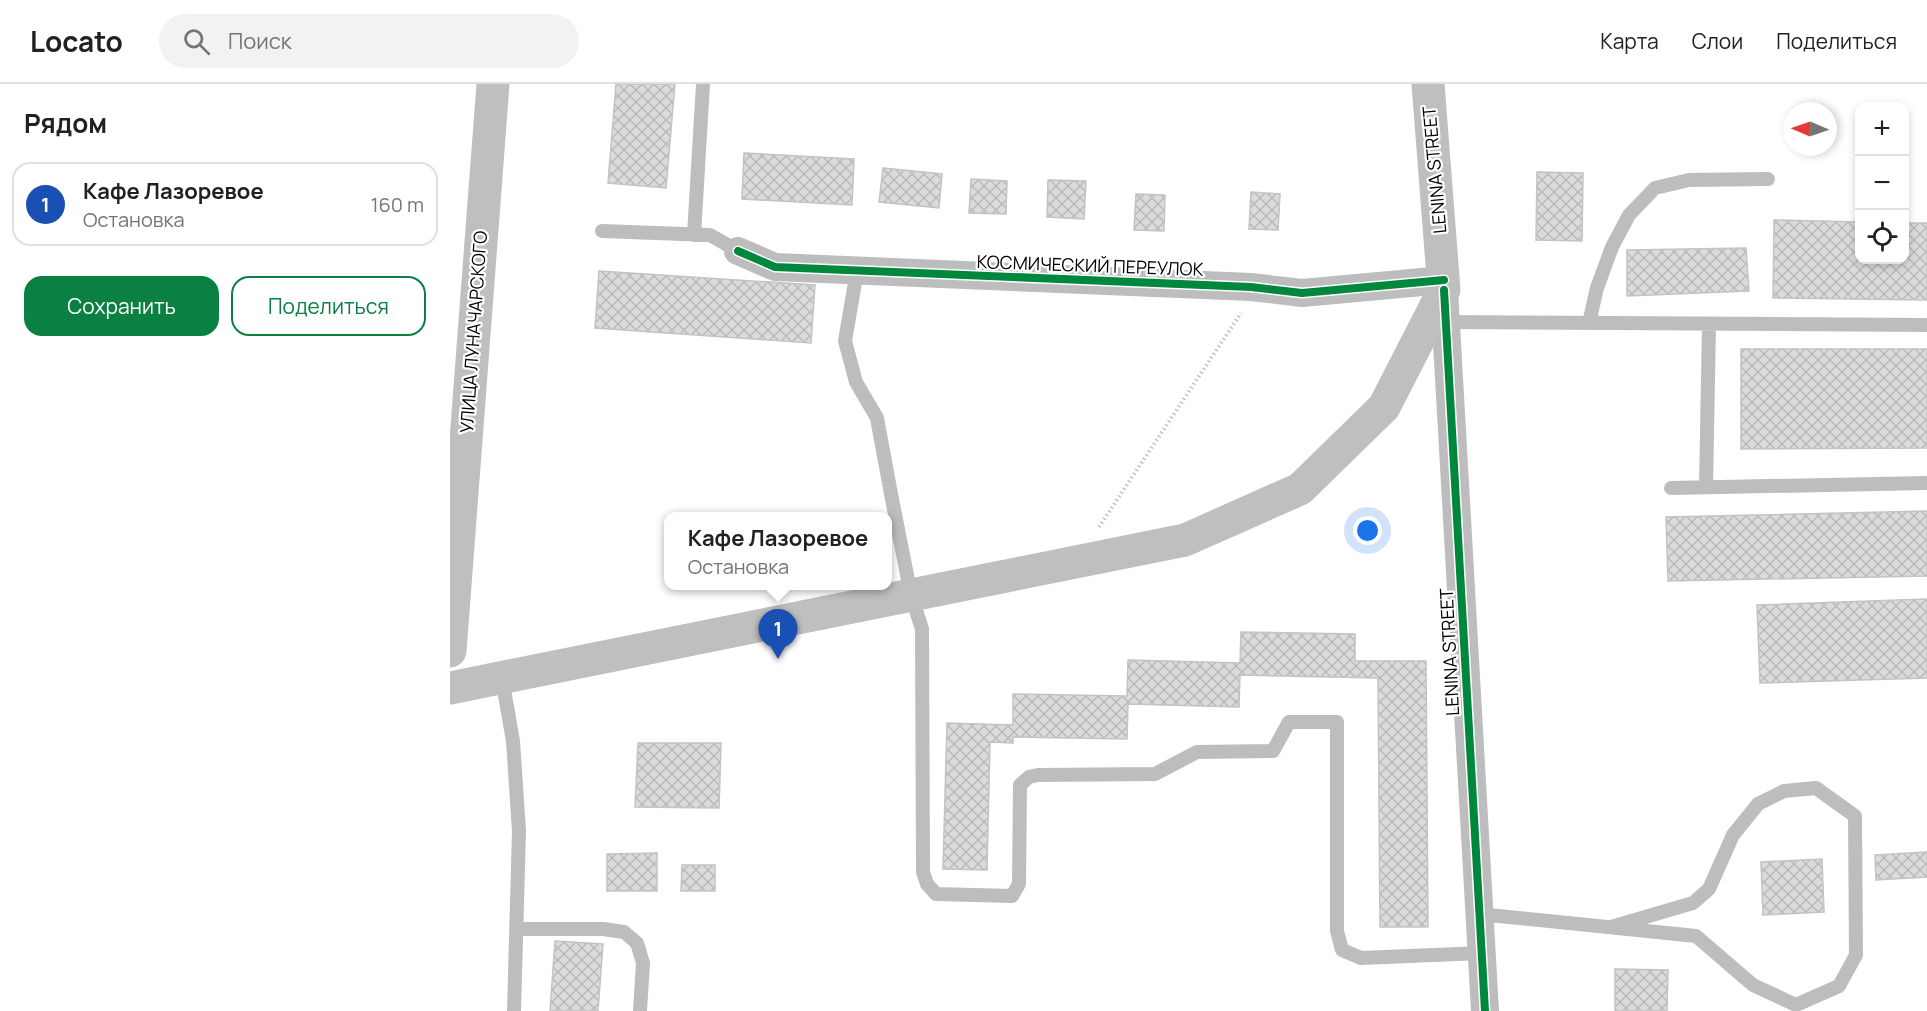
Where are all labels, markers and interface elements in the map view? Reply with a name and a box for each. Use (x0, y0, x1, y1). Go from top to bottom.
search box (159, 14, 579, 68)
text: Locato (30, 22, 123, 60)
icon: search (180, 25, 213, 58)
text: Поиск (228, 26, 292, 56)
text: Карта (1600, 27, 1659, 55)
text: Слои (1692, 27, 1743, 55)
text: Поделиться (1776, 27, 1897, 55)
north arrow (1783, 102, 1837, 156)
map controls (1855, 102, 1909, 264)
button: + (1855, 102, 1909, 156)
text: Рядом (24, 105, 107, 141)
street label: LENINA STREET (1416, 105, 1452, 235)
button: − (1855, 156, 1909, 210)
text: Кафе Лазоревое (83, 176, 264, 206)
text: 1 (41, 191, 50, 218)
text: 160 m (371, 191, 424, 218)
text: Остановка (83, 206, 185, 233)
button: locate (1855, 210, 1909, 264)
street label: УЛИЦА ЛУНАЧАРСКОГО (454, 230, 492, 434)
street label: КОСМИЧЕСКИЙ ПЕРЕУЛОК (976, 249, 1204, 281)
button: Сохранить (24, 276, 219, 336)
button: Поделиться (231, 276, 426, 336)
popup (664, 512, 892, 590)
your location (1353, 516, 1382, 545)
text: Кафе Лазоревое (688, 523, 868, 553)
text: Остановка (688, 553, 789, 580)
street label: LENINA STREET (1434, 587, 1464, 716)
pin: 1 (758, 610, 798, 659)

